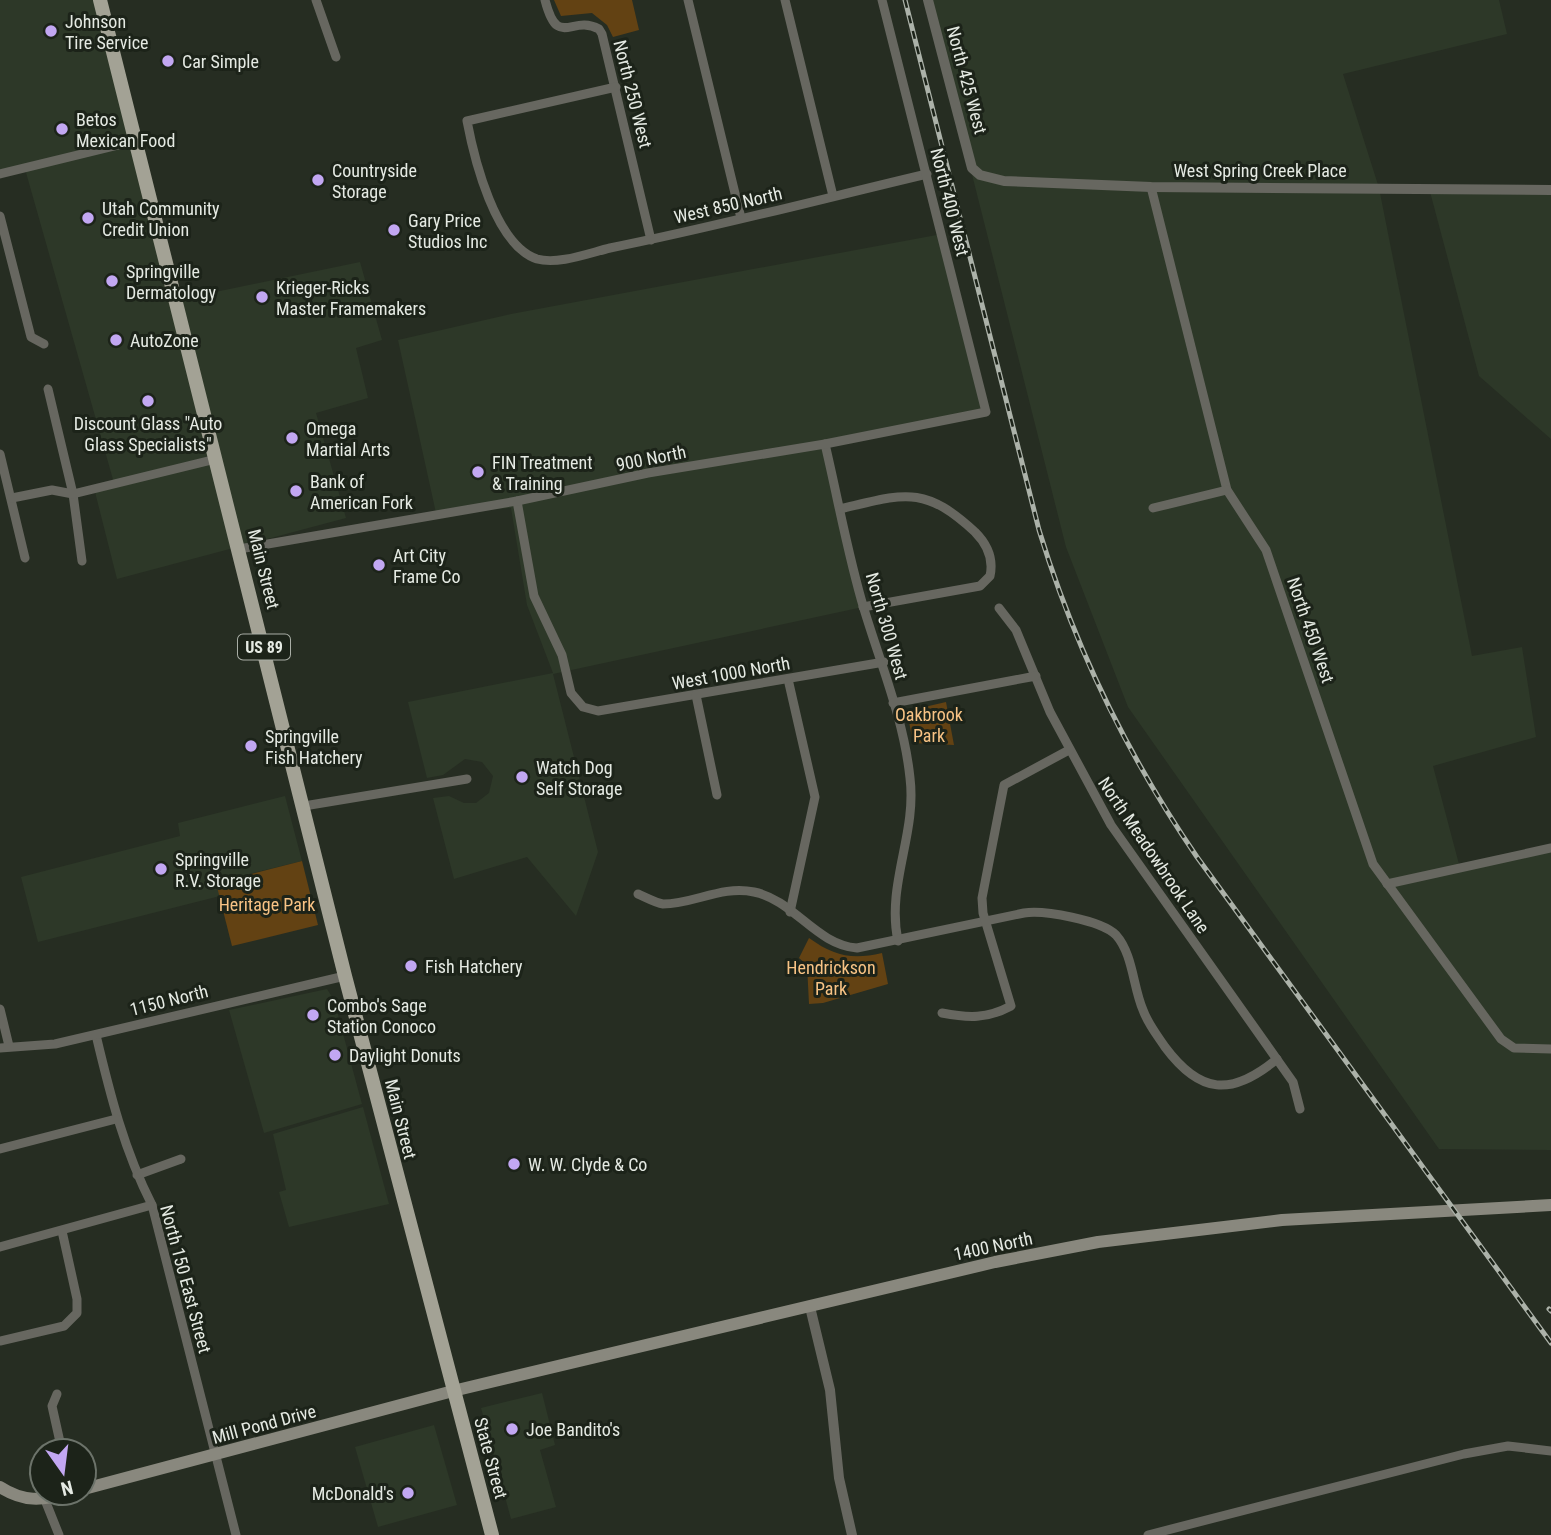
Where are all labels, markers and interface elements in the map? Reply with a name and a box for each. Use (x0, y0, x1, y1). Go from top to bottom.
place label: Johnson Tire Service (65, 11, 148, 53)
marker: Johnson Tire Service (43, 23, 59, 39)
street label: North 425 West (943, 24, 991, 136)
street label: North 250 West (609, 38, 657, 150)
place label: Car Simple (182, 51, 259, 72)
marker: Car Simple (160, 53, 176, 69)
place label: Betos Mexican Food (76, 109, 175, 151)
marker: Betos Mexican Food (54, 121, 70, 137)
street label: North 400 West (926, 146, 974, 258)
place label: Countryside Storage (332, 160, 417, 202)
street label: West Spring Creek Place (1173, 160, 1347, 181)
marker: Countryside Storage (310, 172, 326, 188)
street label: West 850 North (672, 182, 784, 228)
place label: Utah Community Credit Union (102, 198, 220, 240)
marker: Utah Community Credit Union (80, 210, 96, 226)
place label: Gary Price Studios Inc (408, 210, 487, 252)
marker: Gary Price Studios Inc (386, 222, 402, 238)
place label: Springville Dermatology (126, 261, 217, 303)
marker: Springville Dermatology (104, 273, 120, 289)
place label: Krieger-Ricks Master Framemakers (276, 277, 426, 319)
marker: Krieger-Ricks Master Framemakers (254, 289, 270, 305)
place label: AutoZone (130, 330, 199, 351)
marker: AutoZone (108, 332, 124, 348)
marker: Discount Glass "Auto Glass Specialists" (140, 393, 156, 409)
place label: Discount Glass "Auto Glass Specialists" (74, 413, 222, 455)
place label: Omega Martial Arts (306, 418, 390, 460)
marker: Omega Martial Arts (284, 430, 300, 446)
street label: 900 North (614, 441, 688, 475)
place label: FIN Treatment & Training (492, 452, 593, 494)
marker: FIN Treatment & Training (470, 464, 486, 480)
place label: Bank of American Fork (310, 471, 413, 513)
marker: Bank of American Fork (288, 483, 304, 499)
street label: Main Street (244, 527, 284, 611)
place label: Art City Frame Co (393, 545, 461, 587)
marker: Art City Frame Co (371, 557, 387, 573)
street label: North 300 West (862, 570, 912, 682)
street label: North 450 West (1283, 574, 1339, 686)
road number: US 89 (238, 634, 290, 660)
street label: West 1000 North (670, 652, 792, 694)
park label: Oakbrook Park (895, 704, 963, 746)
place label: Springville Fish Hatchery (265, 726, 363, 768)
marker: Springville Fish Hatchery (243, 738, 259, 754)
place label: Watch Dog Self Storage (536, 757, 622, 799)
marker: Watch Dog Self Storage (514, 769, 530, 785)
street label: North Meadowbrook Lane (1094, 773, 1214, 937)
place label: Springville R.V. Storage (175, 849, 261, 891)
marker: Springville R.V. Storage (153, 861, 169, 877)
park label: Heritage Park (219, 894, 315, 915)
place label: Fish Hatchery (425, 956, 523, 977)
park label: Hendrickson Park (786, 957, 876, 999)
marker: Fish Hatchery (403, 958, 419, 974)
street label: 1150 North (128, 980, 210, 1020)
place label: Combo's Sage Station Conoco (327, 995, 436, 1037)
marker: Combo's Sage Station Conoco (305, 1007, 321, 1023)
place label: Daylight Donuts (349, 1045, 461, 1066)
marker: Daylight Donuts (327, 1047, 343, 1063)
street label: Main Street (381, 1077, 421, 1161)
place label: W. W. Clyde & Co (528, 1154, 647, 1175)
marker: W. W. Clyde & Co (506, 1156, 522, 1172)
street label: North 150 East Street (156, 1203, 216, 1355)
street label: 1400 North (952, 1227, 1034, 1265)
street label: Mill Pond Drive (210, 1400, 318, 1448)
street label: State Street (470, 1415, 512, 1501)
place label: Joe Bandito's (526, 1419, 620, 1440)
marker: Joe Bandito's (504, 1421, 520, 1437)
north arrow (28, 1437, 98, 1507)
text: N (59, 1475, 75, 1501)
place label: McDonald's (312, 1483, 394, 1504)
marker: McDonald's (400, 1485, 416, 1501)

